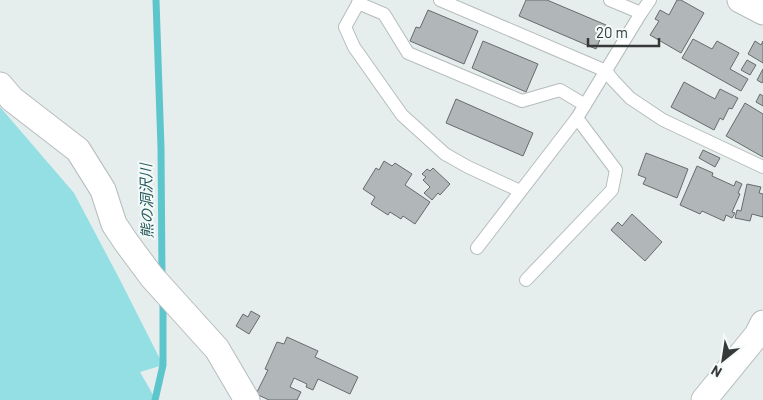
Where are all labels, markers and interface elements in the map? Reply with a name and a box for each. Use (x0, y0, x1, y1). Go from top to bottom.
scale bar (588, 15, 659, 47)
text: 20 m (596, 23, 628, 41)
water label: 熊の洞沢川 (136, 161, 156, 239)
north arrow (698, 335, 748, 385)
text: N (708, 362, 725, 381)

